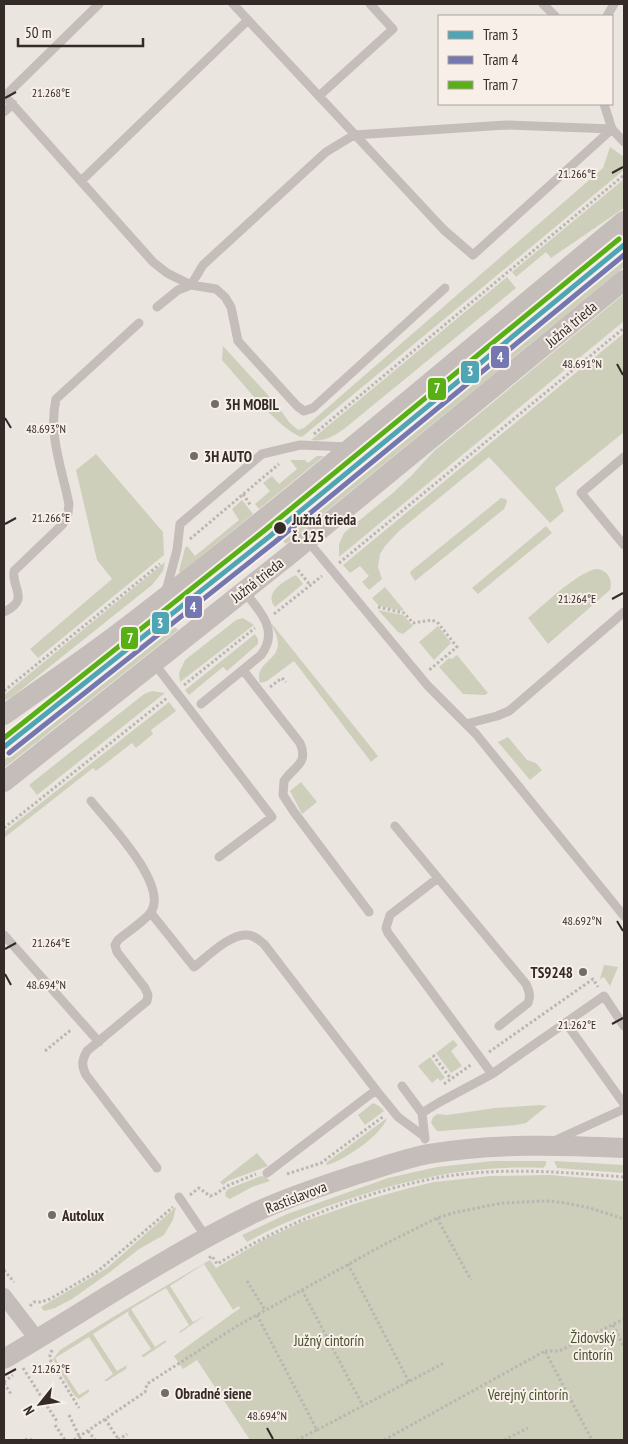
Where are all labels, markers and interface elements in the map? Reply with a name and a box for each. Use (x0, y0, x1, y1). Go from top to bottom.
scale bar (18, 15, 142, 47)
legend (438, 15, 613, 105)
text: 50 m (25, 23, 51, 42)
text: Tram 3 (483, 25, 518, 44)
text: Tram 4 (483, 50, 518, 69)
text: Tram 7 (483, 75, 518, 94)
text: 21.268°E (32, 85, 70, 100)
text: 21.266°E (558, 166, 596, 181)
street label: Južná trieda (541, 297, 601, 352)
line badge: 4 (490, 345, 510, 369)
text: 4 (497, 348, 504, 366)
text: 48.691°N (562, 356, 602, 371)
line badge: 3 (460, 360, 480, 384)
text: 3 (467, 362, 473, 380)
line badge: 7 (427, 377, 447, 401)
text: 7 (434, 379, 441, 397)
place label: 3H MOBIL (225, 395, 279, 414)
marker: 3H MOBIL (209, 398, 221, 410)
text: 48.693°N (26, 421, 66, 436)
place label: 3H AUTO (204, 447, 252, 466)
marker: 3H AUTO (188, 450, 200, 462)
text: 21.266°E (32, 510, 70, 525)
place label: Južná trieda č. 125 (291, 510, 356, 546)
marker: Južná trieda č. 125 (272, 520, 288, 536)
street label: Južná trieda (226, 554, 287, 607)
text: 21.264°E (558, 591, 596, 606)
line badge: 4 (184, 595, 203, 619)
text: 4 (190, 598, 197, 616)
line badge: 3 (151, 611, 170, 635)
text: 3 (157, 614, 163, 632)
line badge: 7 (120, 626, 139, 650)
text: 7 (127, 629, 134, 647)
text: 48.692°N (562, 913, 602, 928)
text: 21.264°E (32, 935, 70, 950)
place label: TS9248 (531, 963, 573, 982)
marker: TS9248 (577, 966, 589, 978)
text: 48.694°N (26, 977, 66, 992)
text: 21.262°E (558, 1017, 596, 1032)
street label: Rastislavova (263, 1177, 329, 1217)
place label: Autolux (61, 1206, 105, 1225)
marker: Autolux (46, 1209, 58, 1221)
park label: Židovský cintorín (570, 1328, 616, 1364)
park label: Južný cintorín (293, 1331, 364, 1350)
text: 21.262°E (32, 1361, 70, 1376)
north arrow (15, 1379, 65, 1429)
place label: Obradné siene (175, 1384, 252, 1403)
park label: Verejný cintorín (487, 1385, 568, 1404)
marker: Obradné siene (159, 1387, 171, 1399)
text: N (19, 1403, 38, 1418)
text: 48.694°N (247, 1408, 287, 1423)

